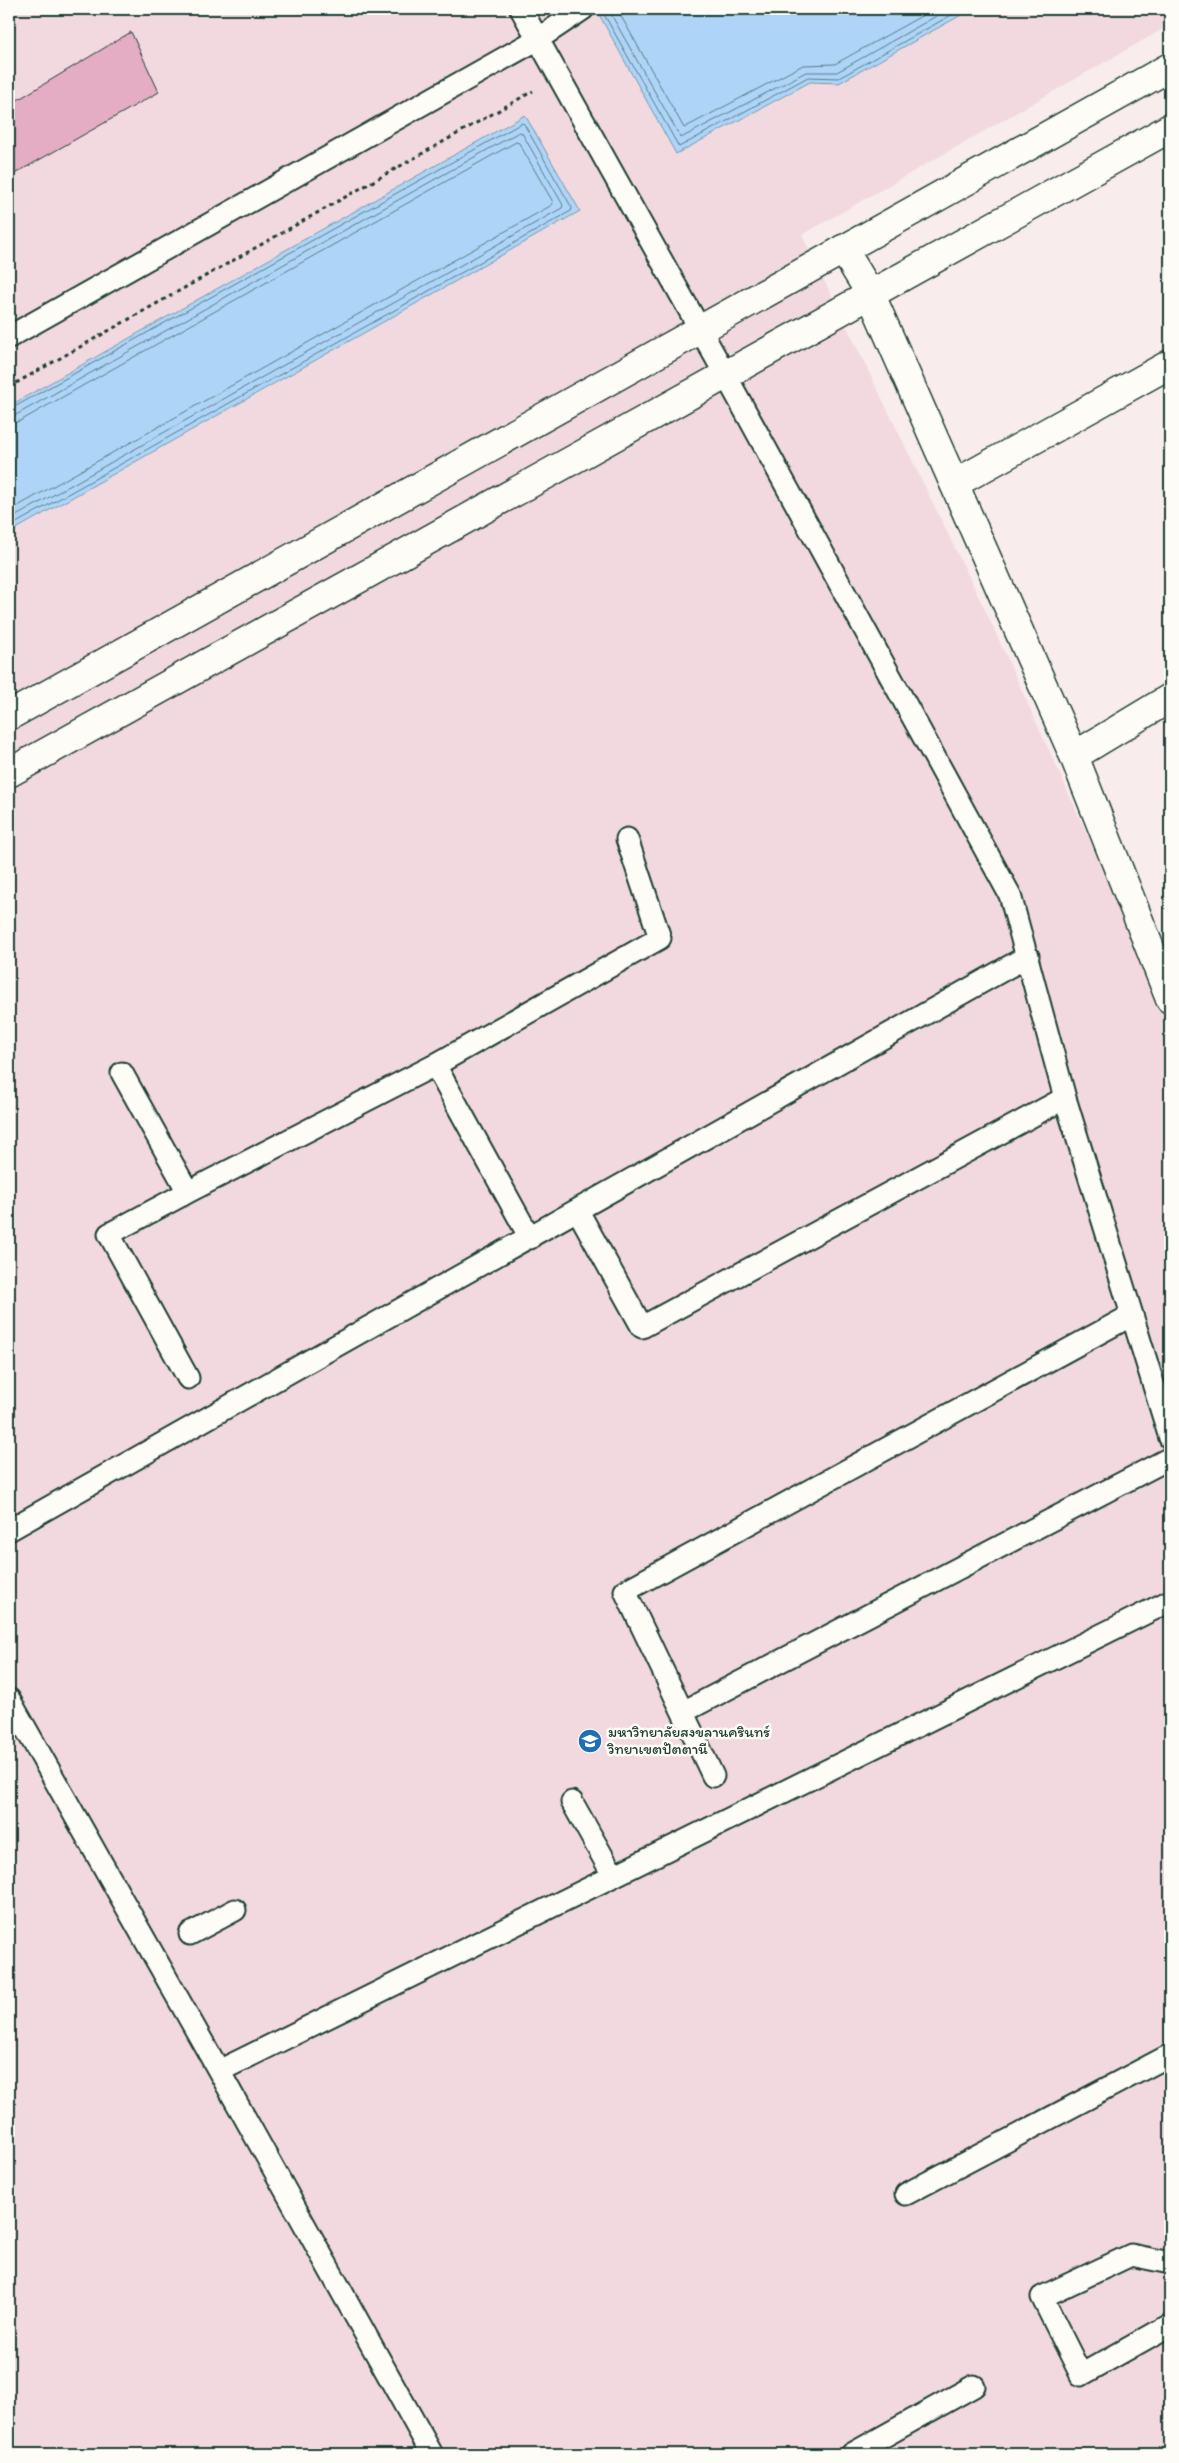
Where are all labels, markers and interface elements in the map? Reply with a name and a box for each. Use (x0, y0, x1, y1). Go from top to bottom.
place label: มหาวิทยาลัยสงขลานครินทร์ วิทยาเขตปัตตานี (606, 1723, 770, 1758)
school or university icon: มหาวิทยาลัยสงขลานครินทร์ วิทยาเขตปัตตานี (577, 1728, 603, 1754)

